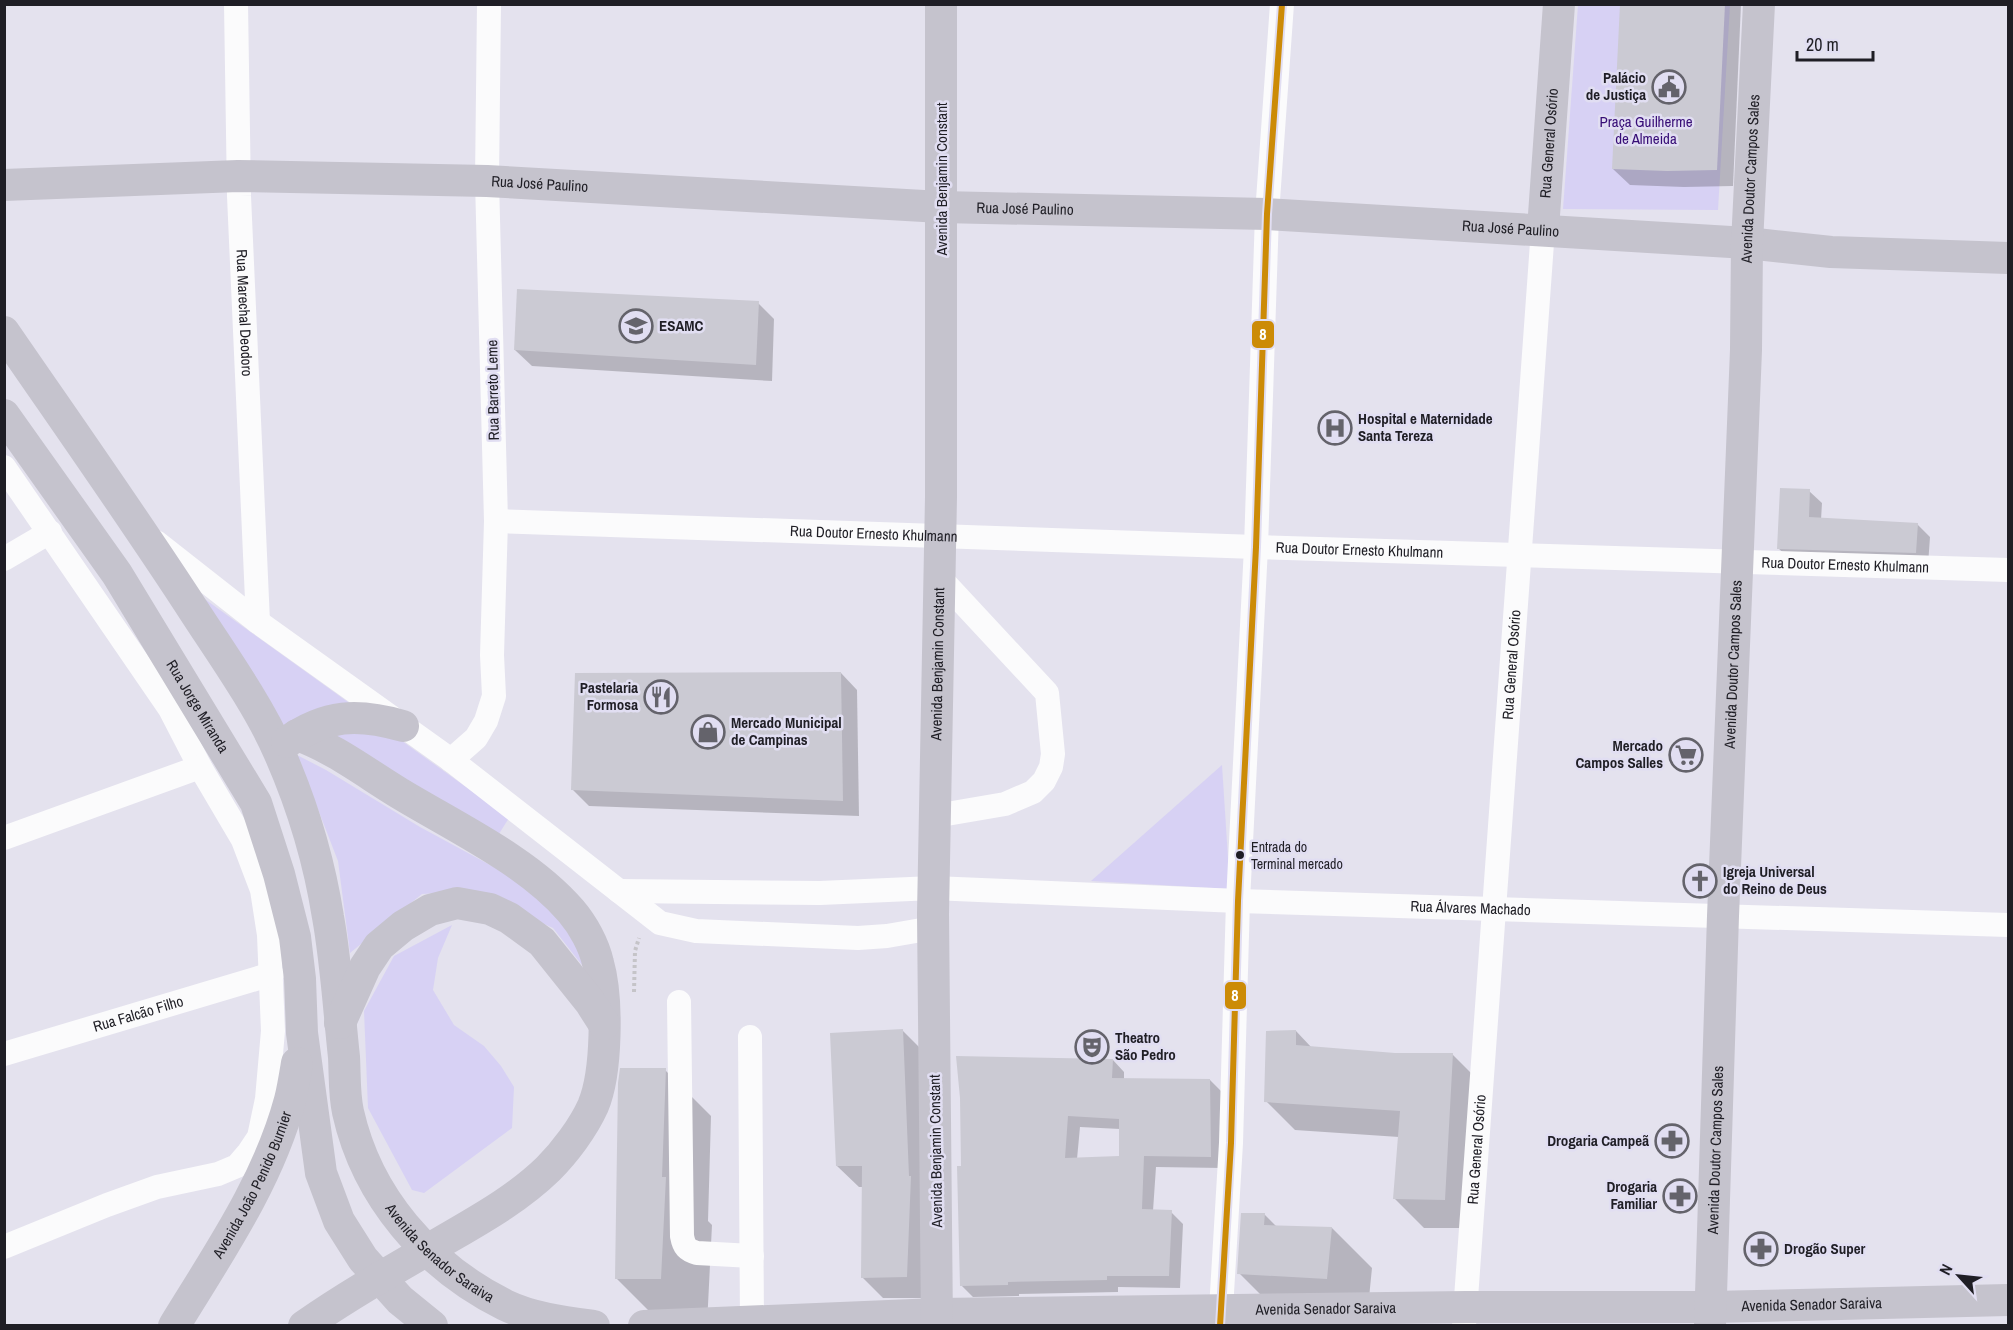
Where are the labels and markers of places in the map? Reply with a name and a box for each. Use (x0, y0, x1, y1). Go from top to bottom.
place label: Palácio de Justiça (1586, 67, 1646, 105)
public building icon: Palácio de Justiça (1651, 69, 1687, 105)
school or university icon: ESAMC (618, 308, 654, 344)
place label: ESAMC (659, 315, 704, 336)
place label: Hospital e Maternidade Santa Tereza (1358, 408, 1493, 446)
hospital icon: Hospital e Maternidade Santa Tereza (1317, 410, 1353, 446)
place label: Pastelaria Formosa (580, 677, 638, 715)
restaurant icon: Pastelaria Formosa (643, 679, 679, 715)
place label: Mercado Municipal de Campinas (731, 712, 842, 750)
shop icon: Mercado Municipal de Campinas (690, 714, 726, 750)
place label: Mercado Campos Salles (1575, 735, 1663, 773)
supermarket icon: Mercado Campos Salles (1668, 737, 1704, 773)
place label: Entrada do Terminal mercado (1251, 838, 1343, 873)
marker: Entrada do Terminal mercado (1234, 849, 1246, 861)
place label: Igreja Universal do Reino de Deus (1723, 861, 1827, 899)
church icon: Igreja Universal do Reino de Deus (1682, 863, 1718, 899)
place label: Theatro São Pedro (1115, 1027, 1176, 1065)
theatre icon: Theatro São Pedro (1074, 1029, 1110, 1065)
pharmacy icon: Drogaria Campeã (1654, 1123, 1690, 1159)
place label: Drogaria Campeã (1547, 1130, 1649, 1151)
place label: Drogaria Familiar (1606, 1176, 1657, 1214)
pharmacy icon: Drogaria Familiar (1662, 1178, 1698, 1214)
pharmacy icon: Drogão Super (1743, 1231, 1779, 1267)
place label: Drogão Super (1784, 1238, 1866, 1259)

